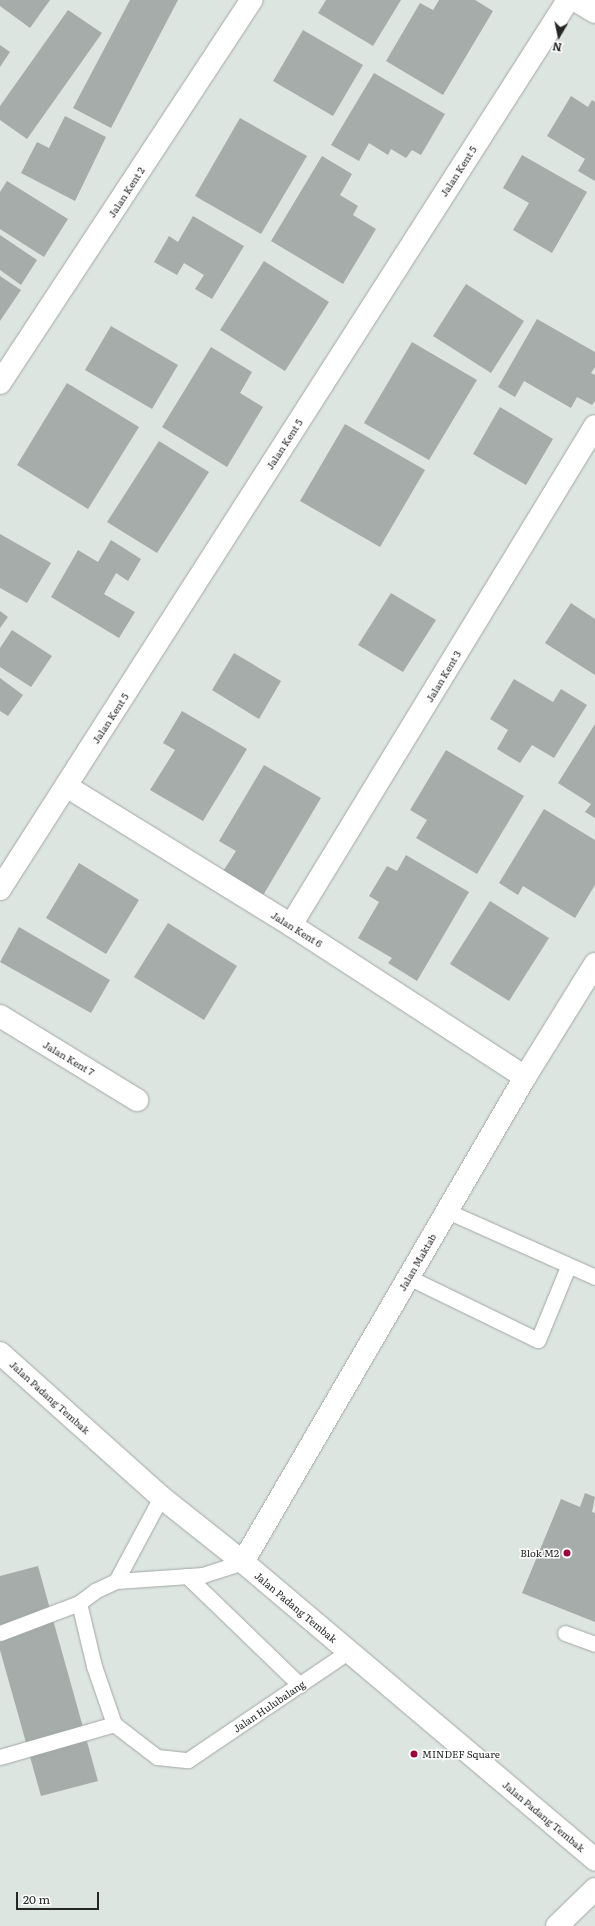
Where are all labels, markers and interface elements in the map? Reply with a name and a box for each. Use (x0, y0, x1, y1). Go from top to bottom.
north arrow (539, 16, 579, 56)
text: N (551, 39, 563, 56)
street label: Jalan Kent 5 (437, 144, 479, 198)
street label: Jalan Kent 2 (105, 165, 147, 219)
street label: Jalan Kent 5 (263, 417, 305, 471)
street label: Jalan Kent 3 (423, 648, 463, 704)
street label: Jalan Kent 5 (89, 691, 131, 745)
street label: Jalan Kent 6 (269, 909, 325, 949)
street label: Jalan Kent 7 (41, 1038, 97, 1078)
street label: Jalan Maktab (396, 1231, 438, 1293)
street label: Jalan Padang Tembak (8, 1358, 92, 1436)
place label: Blok M2 (520, 1547, 559, 1559)
marker: Blok M2 (562, 1548, 572, 1558)
street label: Jalan Padang Tembak (253, 1569, 339, 1645)
street label: Jalan Hulubalang (231, 1678, 307, 1734)
place label: MINDEF Square (422, 1748, 500, 1760)
marker: MINDEF Square (409, 1749, 419, 1759)
street label: Jalan Padang Tembak (501, 1778, 587, 1854)
scale bar (18, 1884, 101, 1910)
text: 20 m (23, 1890, 50, 1908)

